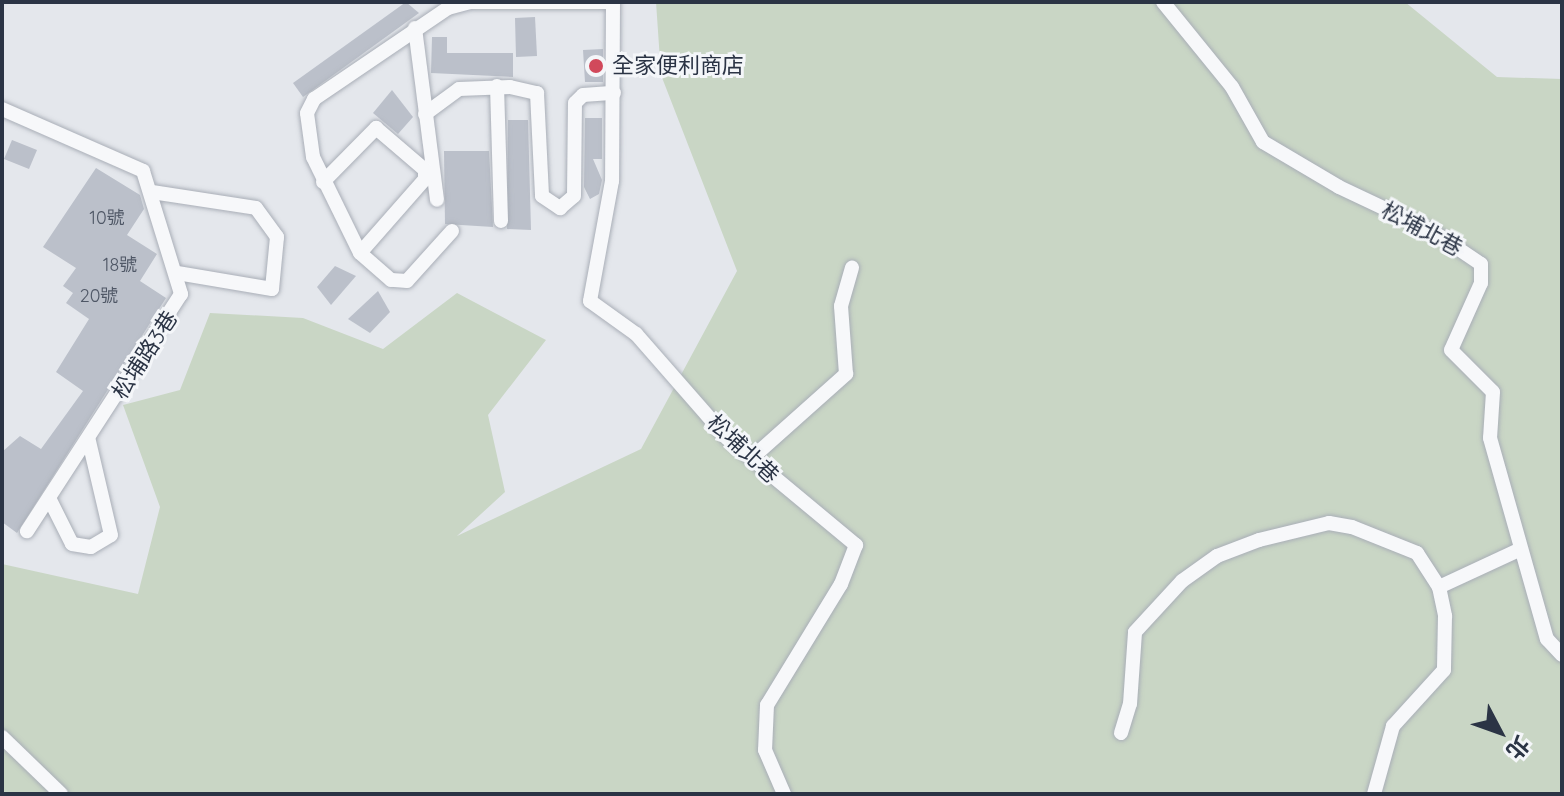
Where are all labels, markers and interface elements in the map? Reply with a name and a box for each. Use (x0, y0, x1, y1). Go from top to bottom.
place label: 全家便利商店 (612, 53, 744, 79)
marker: 全家便利商店 (587, 57, 605, 75)
street label: 松埔北巷 (1377, 197, 1467, 261)
house number: 10號 (89, 207, 125, 229)
house number: 18號 (103, 254, 137, 276)
house number: 20號 (80, 285, 118, 307)
street label: 松埔路3巷 (107, 306, 183, 404)
street label: 松埔北巷 (702, 409, 784, 489)
north arrow (1460, 692, 1540, 772)
text: 北 (1500, 730, 1536, 765)

